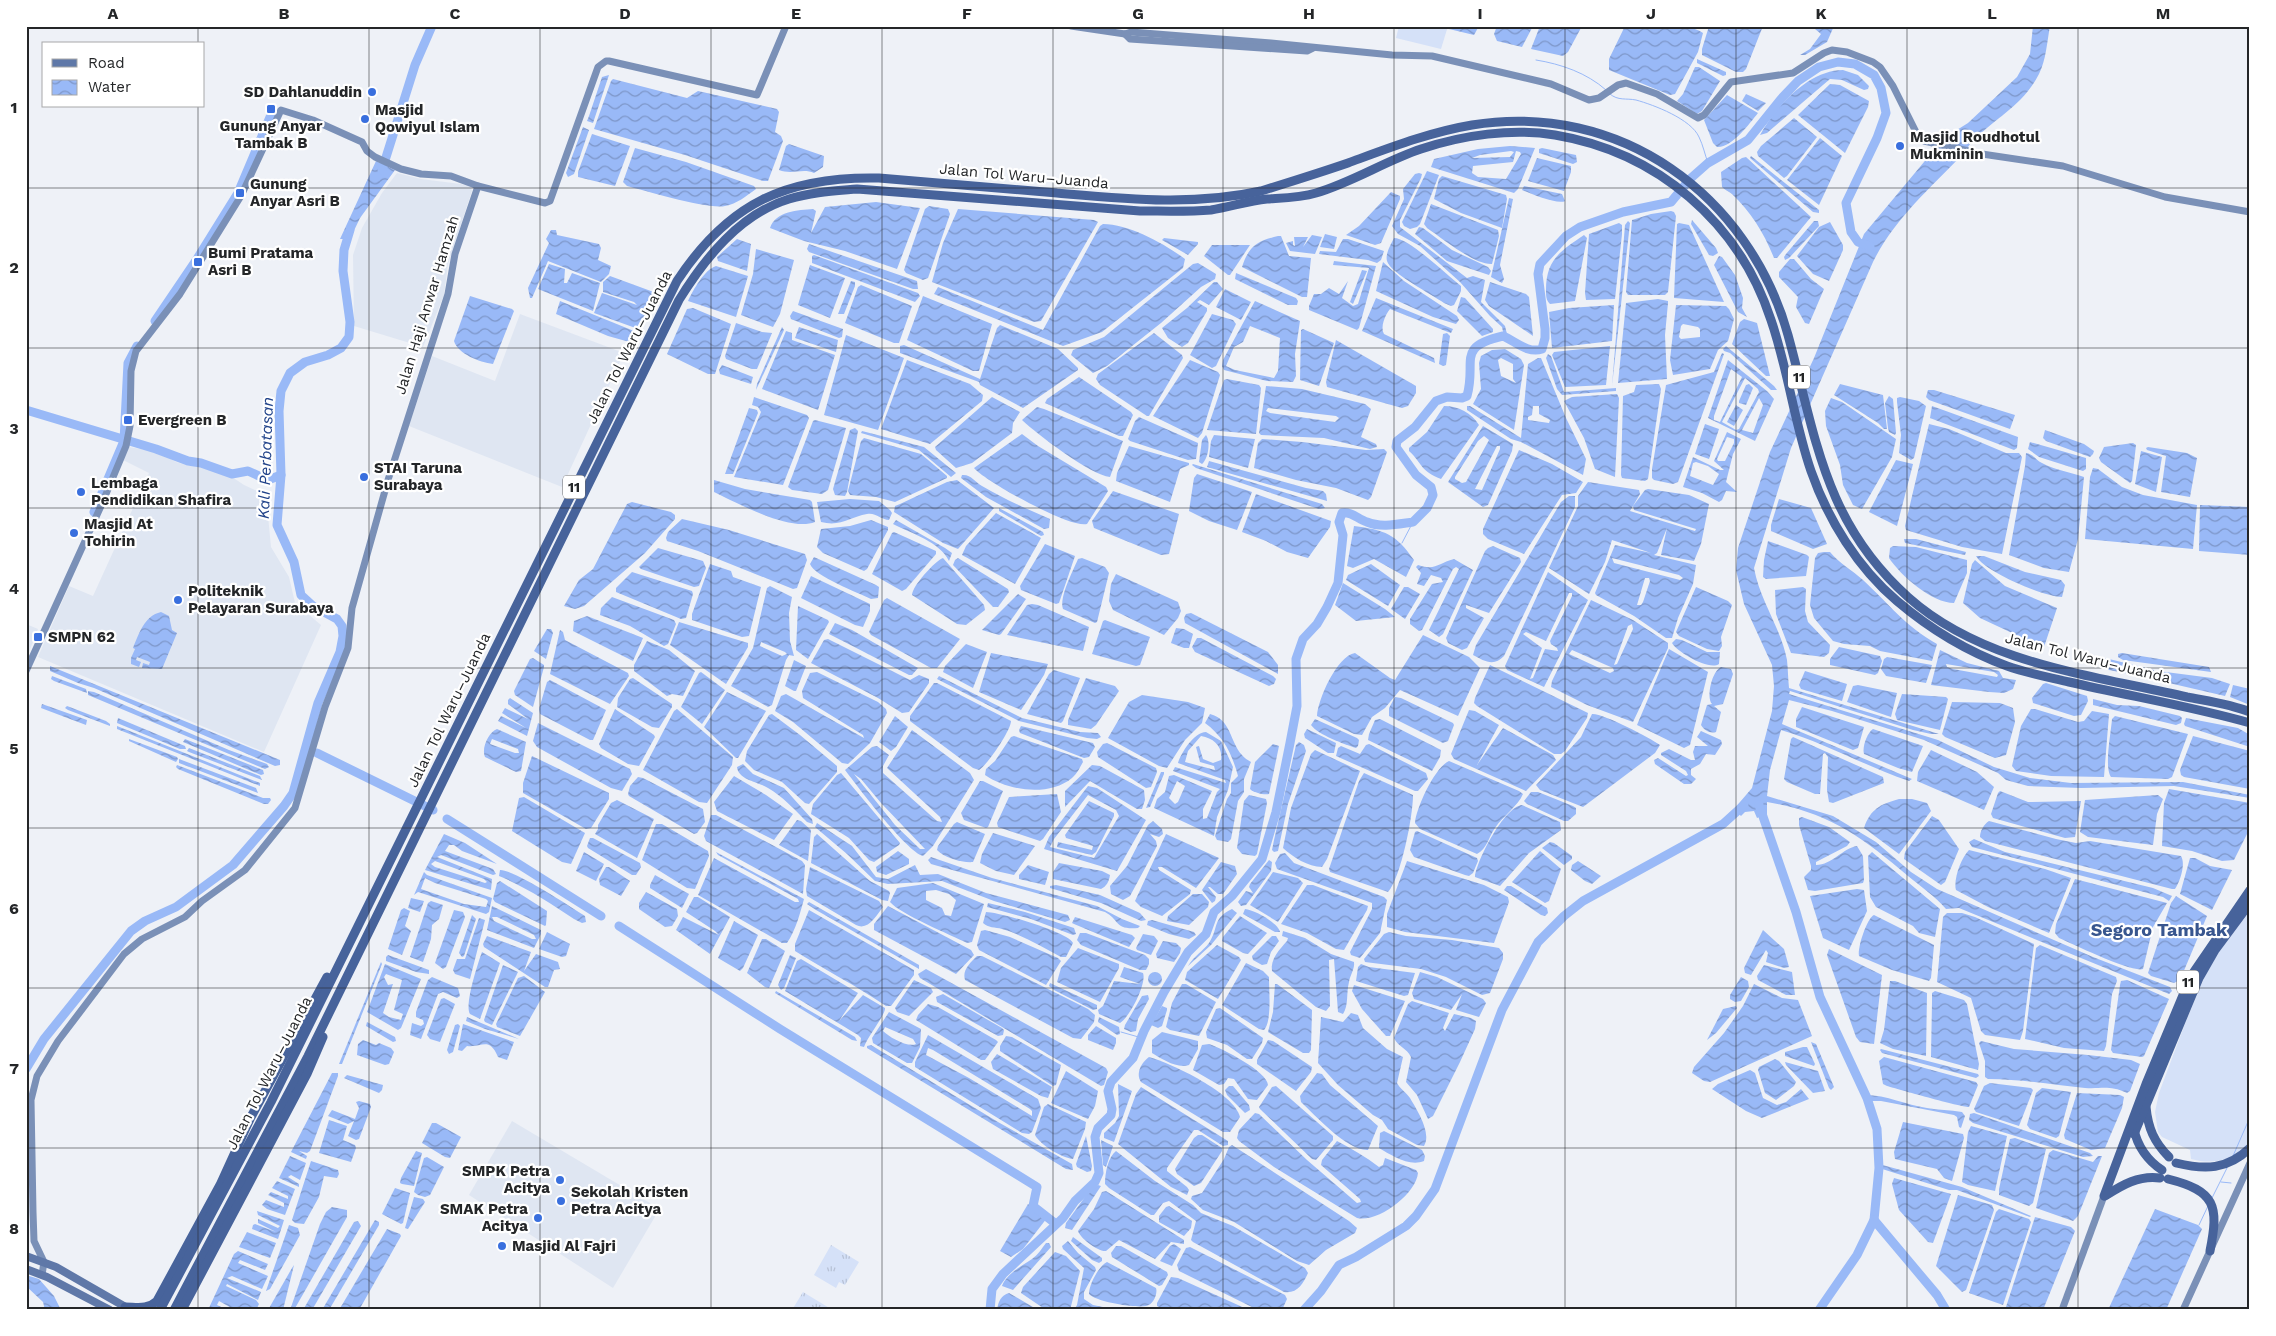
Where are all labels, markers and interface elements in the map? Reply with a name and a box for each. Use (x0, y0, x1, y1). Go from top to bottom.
text: A (108, 4, 119, 23)
text: B (279, 4, 290, 23)
text: C (450, 4, 461, 23)
text: D (619, 4, 631, 23)
text: E (791, 4, 801, 23)
text: F (962, 4, 972, 23)
text: G (1132, 4, 1144, 23)
text: H (1303, 4, 1315, 23)
text: I (1477, 4, 1483, 23)
text: J (1646, 4, 1656, 23)
text: K (1815, 4, 1827, 23)
text: L (1987, 4, 1997, 23)
text: M (2156, 4, 2170, 23)
legend (42, 42, 205, 108)
text: Road (88, 54, 125, 72)
text: Water (88, 78, 131, 96)
place label: SD Dahlanuddin (244, 83, 362, 101)
marker: SD Dahlanuddin (366, 86, 378, 98)
text: 1 (11, 98, 17, 117)
place label: Masjid Qowiyul Islam (375, 101, 480, 136)
marker: Gunung Anyar Tambak B (265, 103, 277, 115)
marker: Masjid Qowiyul Islam (359, 113, 371, 125)
place label: Gunung Anyar Tambak B (220, 117, 323, 152)
place label: Masjid Roudhotul Mukminin (1910, 128, 2040, 163)
marker: Masjid Roudhotul Mukminin (1894, 140, 1906, 152)
street label: Jalan Tol Waru–Juanda (939, 160, 1110, 192)
place label: Gunung Anyar Asri B (250, 175, 340, 210)
marker: Gunung Anyar Asri B (234, 187, 246, 199)
street label: Jalan Haji Anwar Hamzah (391, 213, 463, 397)
place label: Bumi Pratama Asri B (208, 244, 314, 279)
marker: Bumi Pratama Asri B (192, 256, 204, 268)
text: 2 (9, 258, 19, 277)
street label: Jalan Tol Waru–Juanda (582, 267, 676, 427)
road number: 11 (1788, 366, 1810, 388)
water label: Kali Perbatasan (254, 397, 277, 519)
place label: Evergreen B (138, 411, 227, 429)
marker: Evergreen B (122, 414, 134, 426)
text: 3 (9, 419, 19, 438)
place label: STAI Taruna Surabaya (374, 459, 462, 494)
marker: STAI Taruna Surabaya (358, 471, 370, 483)
place label: Lembaga Pendidikan Shafira (91, 474, 231, 509)
road number: 11 (563, 476, 585, 498)
marker: Lembaga Pendidikan Shafira (75, 486, 87, 498)
place label: Masjid At Tohirin (84, 515, 153, 550)
marker: Masjid At Tohirin (68, 527, 80, 539)
text: 4 (9, 579, 19, 598)
place label: Politeknik Pelayaran Surabaya (188, 582, 334, 617)
marker: Politeknik Pelayaran Surabaya (172, 594, 184, 606)
place label: SMPN 62 (48, 628, 115, 646)
street label: Jalan Tol Waru–Juanda (404, 629, 495, 790)
street label: Jalan Tol Waru–Juanda (2003, 629, 2173, 687)
marker: SMPN 62 (32, 631, 44, 643)
text: 5 (9, 739, 19, 758)
text: 6 (9, 899, 19, 918)
district label: Segoro Tambak (2091, 919, 2228, 940)
road number: 11 (2177, 970, 2199, 994)
street label: Jalan Tol Waru–Juanda (222, 993, 316, 1153)
text: 7 (9, 1059, 19, 1078)
place label: SMPK Petra Acitya (462, 1162, 550, 1197)
marker: SMPK Petra Acitya (554, 1174, 566, 1186)
place label: Sekolah Kristen Petra Acitya (571, 1183, 688, 1218)
marker: Sekolah Kristen Petra Acitya (555, 1195, 567, 1207)
place label: SMAK Petra Acitya (440, 1200, 528, 1235)
marker: SMAK Petra Acitya (532, 1212, 544, 1224)
text: 8 (9, 1219, 19, 1238)
place label: Masjid Al Fajri (512, 1237, 616, 1255)
marker: Masjid Al Fajri (496, 1240, 508, 1252)

